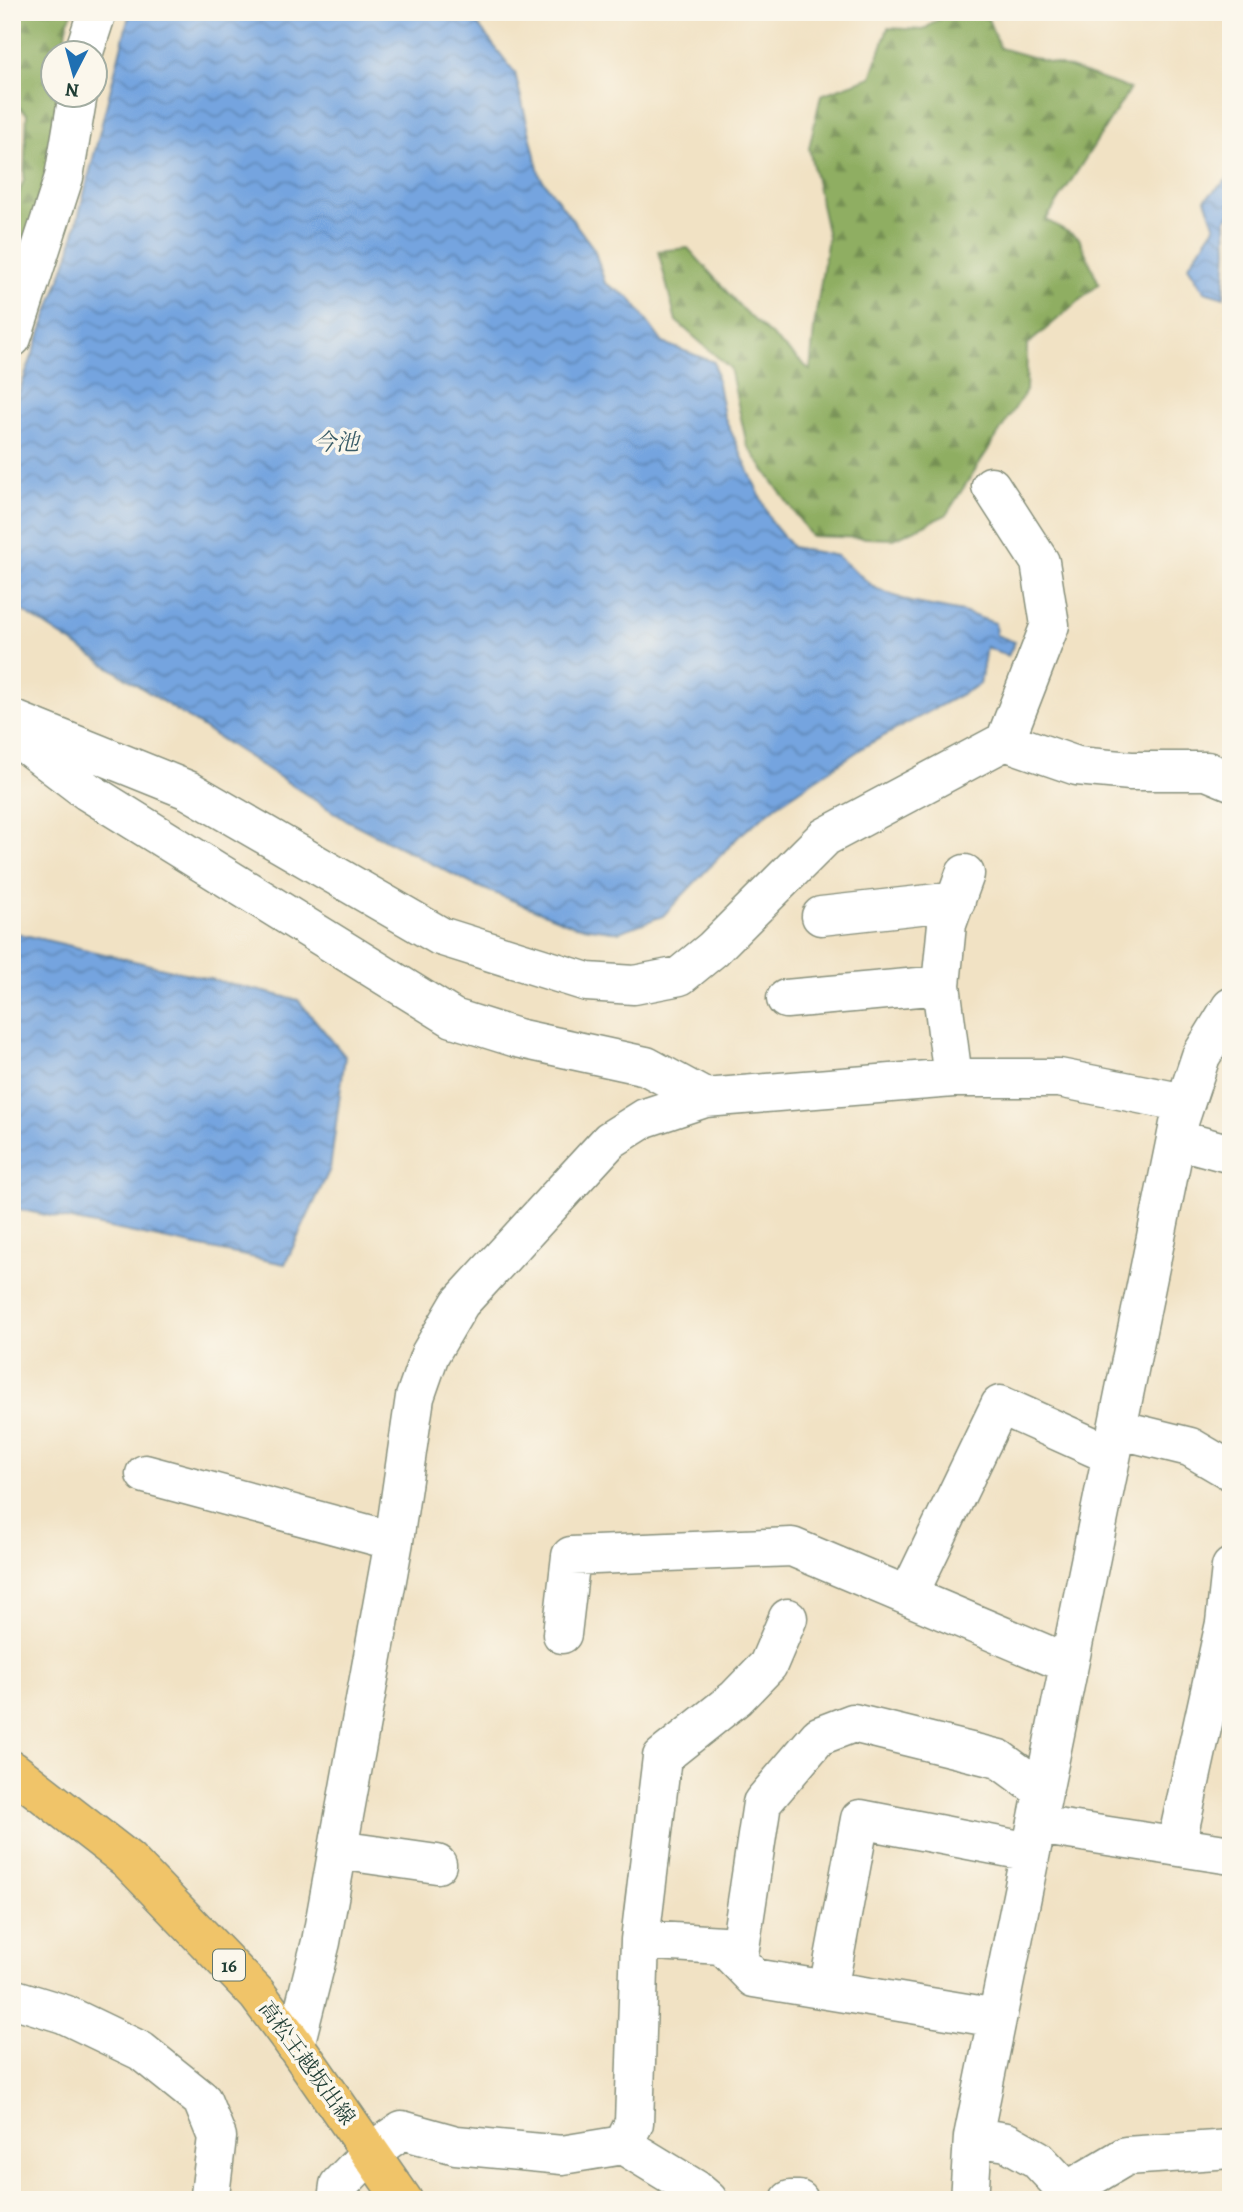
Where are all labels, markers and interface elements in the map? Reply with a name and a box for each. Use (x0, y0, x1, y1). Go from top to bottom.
north arrow (38, 38, 108, 108)
text: N (64, 76, 81, 104)
water label: 今池 (313, 427, 362, 458)
road number: 16 (213, 1950, 245, 1980)
street label: 高松王越坂出線 (252, 1995, 362, 2131)

